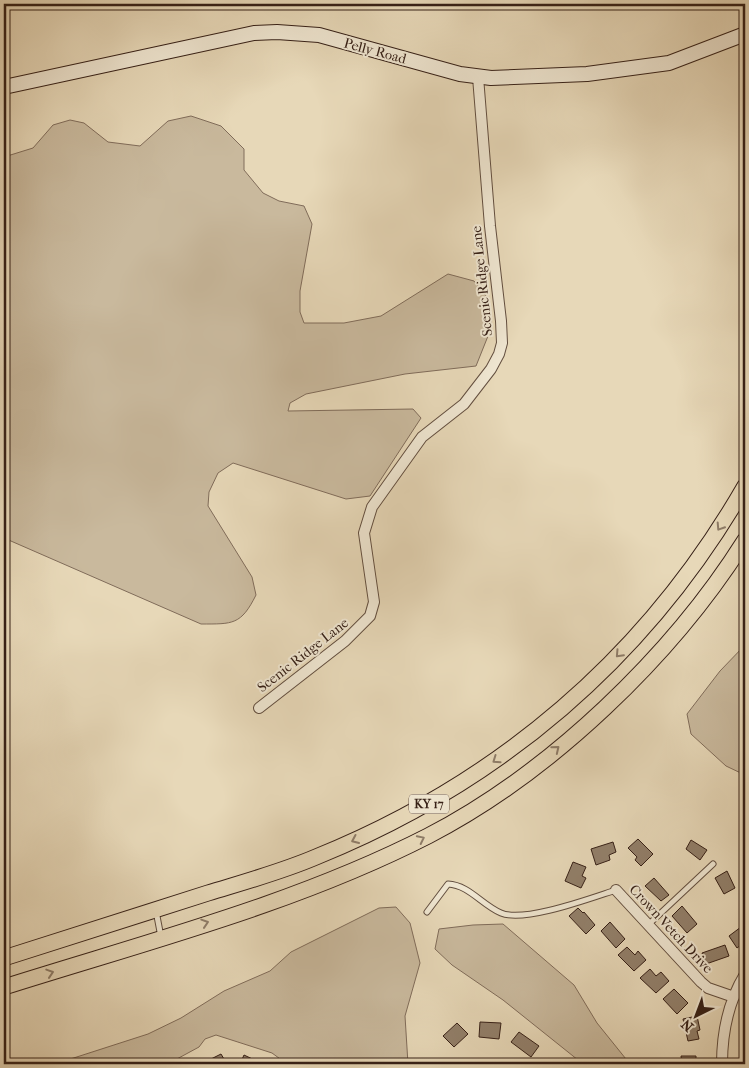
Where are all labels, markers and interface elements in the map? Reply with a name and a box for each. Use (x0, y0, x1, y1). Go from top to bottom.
street label: Pelly Road (342, 34, 409, 68)
street label: Scenic Ridge Lane (468, 225, 496, 337)
one-way arrow (717, 522, 726, 531)
street label: Scenic Ridge Lane (254, 614, 352, 696)
one-way arrow (616, 649, 625, 658)
one-way arrow (550, 746, 559, 754)
one-way arrow (492, 754, 502, 763)
road number: KY 17 (409, 794, 449, 814)
one-way arrow (351, 833, 360, 844)
one-way arrow (416, 835, 425, 845)
street label: Crown Vetch Drive (626, 881, 716, 977)
one-way arrow (200, 919, 209, 929)
one-way arrow (46, 968, 54, 978)
north arrow (672, 990, 722, 1040)
text: N (678, 1015, 697, 1035)

